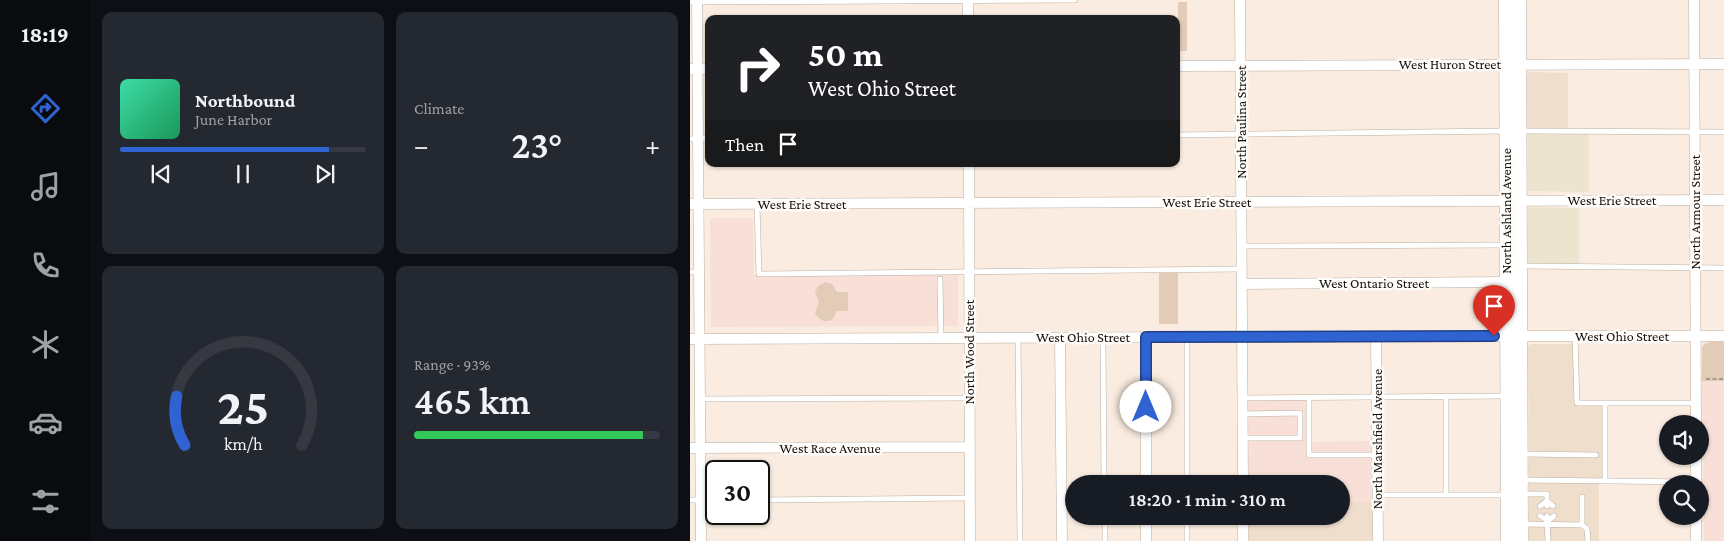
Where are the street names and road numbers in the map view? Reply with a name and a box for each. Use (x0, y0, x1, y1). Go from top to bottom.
street label: West Huron Street (1399, 56, 1502, 72)
street label: North Paulina Street (1233, 65, 1249, 179)
street label: North Ashland Avenue (1498, 148, 1514, 274)
street label: North Armour Street (1687, 154, 1703, 269)
street label: West Erie Street (1568, 192, 1657, 208)
street label: West Erie Street (1163, 194, 1252, 210)
street label: West Erie Street (758, 196, 847, 212)
street label: West Ontario Street (1319, 275, 1429, 291)
street label: North Wood Street (961, 299, 977, 404)
street label: West Ohio Street (1575, 328, 1669, 344)
street label: West Ohio Street (1036, 329, 1130, 345)
street label: North Marshfield Avenue (1369, 369, 1385, 509)
street label: West Race Avenue (779, 440, 881, 456)

